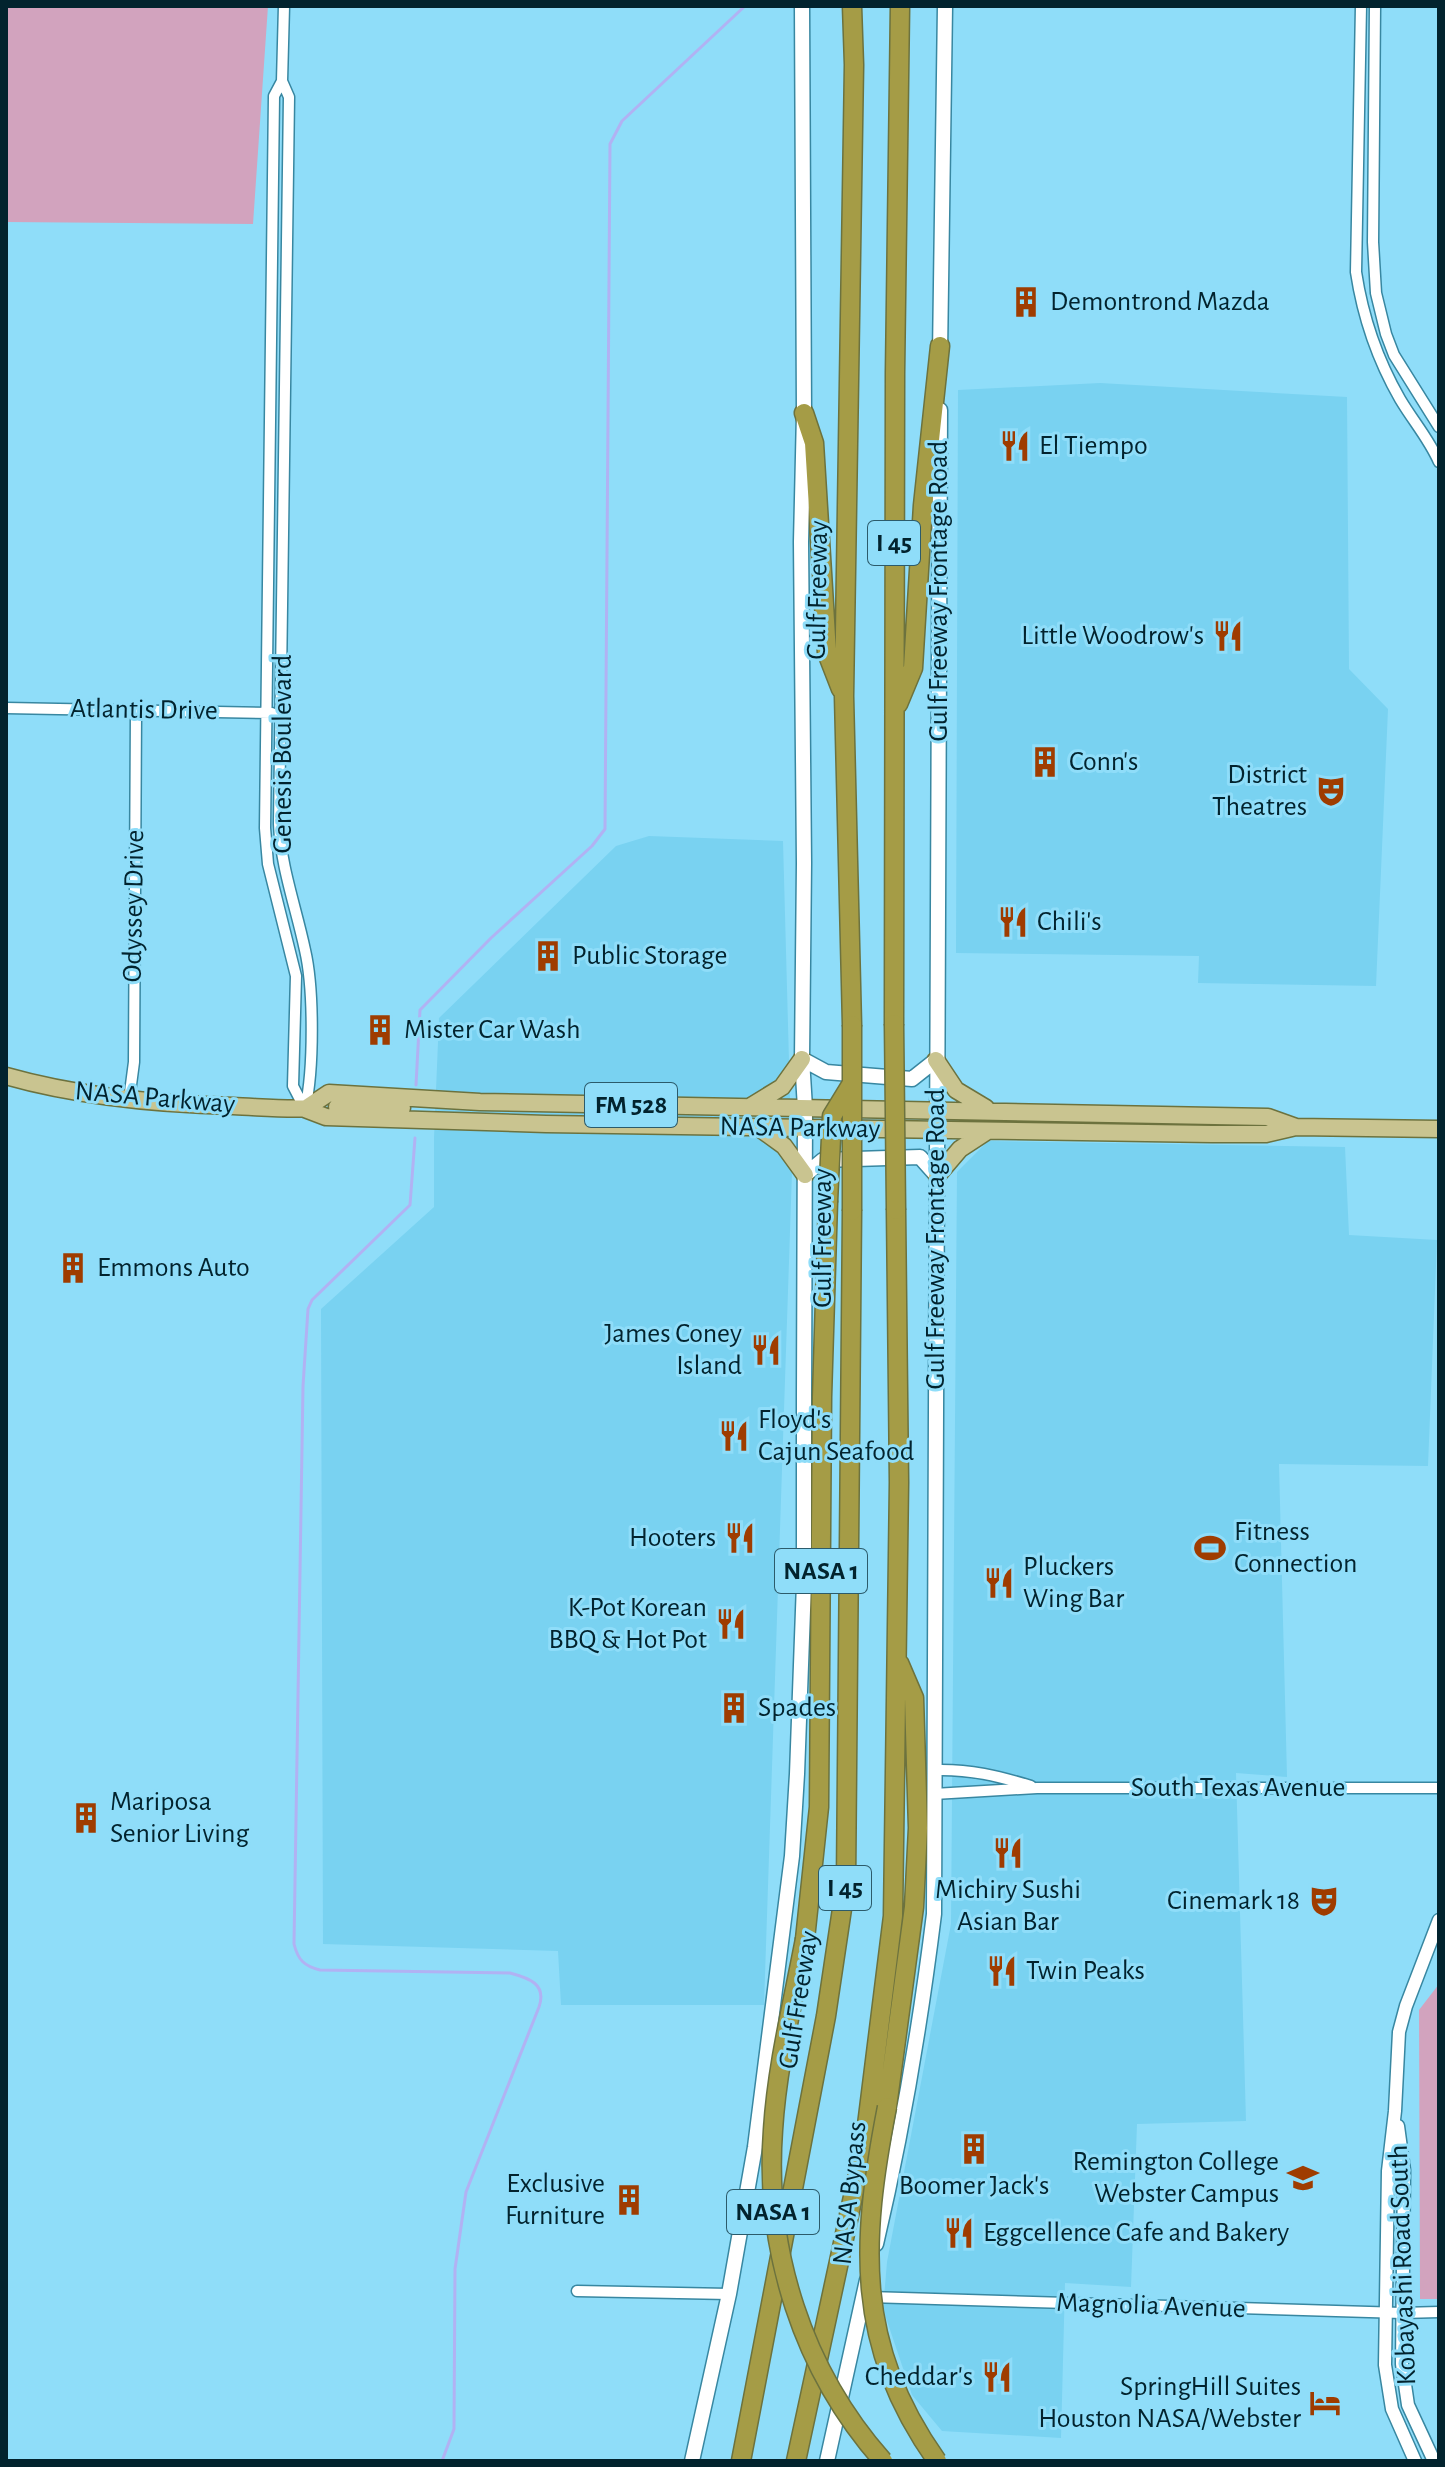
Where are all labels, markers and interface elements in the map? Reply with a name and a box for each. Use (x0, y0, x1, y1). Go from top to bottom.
building icon: Demontrond Mazda (1009, 285, 1043, 319)
place label: Demontrond Mazda (1050, 288, 1270, 316)
restaurant icon: El Tiempo (998, 429, 1032, 463)
place label: El Tiempo (1039, 432, 1148, 460)
street label: Gulf Freeway Frontage Road (925, 441, 953, 741)
street label: Gulf Freeway (803, 520, 833, 660)
road number: I 45 (868, 521, 920, 565)
restaurant icon: Little Woodrow's (1211, 619, 1245, 653)
place label: Little Woodrow's (1021, 622, 1204, 650)
street label: Genesis Boulevard (269, 655, 297, 853)
street label: Atlantis Drive (70, 695, 218, 725)
building icon: Conn's (1028, 745, 1062, 779)
place label: Conn's (1069, 748, 1138, 776)
place label: District Theatres (1212, 761, 1307, 821)
theatre icon: District Theatres (1314, 774, 1348, 808)
street label: Odyssey Drive (119, 829, 149, 983)
restaurant icon: Chili's (996, 905, 1030, 939)
place label: Chili's (1037, 908, 1102, 936)
building icon: Public Storage (531, 939, 565, 973)
place label: Public Storage (572, 942, 727, 970)
building icon: Mister Car Wash (363, 1013, 397, 1047)
place label: Mister Car Wash (404, 1016, 581, 1044)
street label: NASA Parkway (74, 1077, 236, 1119)
road number: FM 528 (585, 1083, 677, 1127)
street label: Gulf Freeway Frontage Road (922, 1089, 950, 1389)
street label: NASA Parkway (719, 1113, 881, 1143)
street label: Gulf Freeway (809, 1168, 837, 1308)
building icon: Emmons Auto (56, 1251, 90, 1285)
place label: Emmons Auto (97, 1254, 250, 1282)
place label: James Coney Island (604, 1320, 742, 1380)
restaurant icon: James Coney Island (749, 1333, 783, 1367)
place label: Floyd's Cajun Seafood (758, 1406, 914, 1466)
restaurant icon: Floyd's Cajun Seafood (717, 1419, 751, 1453)
place label: Fitness Connection (1234, 1518, 1357, 1578)
restaurant icon: Hooters (723, 1521, 757, 1555)
place label: Hooters (629, 1524, 716, 1552)
sports icon: Fitness Connection (1193, 1531, 1227, 1565)
road number: NASA 1 (775, 1549, 867, 1593)
place label: Pluckers Wing Bar (1023, 1553, 1124, 1613)
restaurant icon: Pluckers Wing Bar (982, 1566, 1016, 1600)
place label: K-Pot Korean BBQ & Hot Pot (548, 1594, 707, 1654)
restaurant icon: K-Pot Korean BBQ & Hot Pot (714, 1607, 748, 1641)
building icon: Spades (717, 1691, 751, 1725)
place label: Spades (758, 1694, 836, 1722)
street label: South Texas Avenue (1131, 1774, 1345, 1802)
place label: Mariposa Senior Living (110, 1788, 249, 1848)
building icon: Mariposa Senior Living (69, 1801, 103, 1835)
restaurant icon: Michiry Sushi Asian Bar (991, 1836, 1025, 1870)
road number: I 45 (819, 1866, 871, 1910)
place label: Michiry Sushi Asian Bar (935, 1876, 1081, 1936)
theatre icon: Cinemark 18 (1307, 1884, 1341, 1918)
place label: Cinemark 18 (1167, 1887, 1300, 1915)
street label: Gulf Freeway (774, 1929, 824, 2071)
restaurant icon: Twin Peaks (985, 1954, 1019, 1988)
place label: Twin Peaks (1026, 1957, 1145, 1985)
street label: NASA Bypass (829, 2120, 871, 2266)
building icon: Boomer Jack's (957, 2132, 991, 2166)
street label: Kobayashi Road South (1385, 2144, 1421, 2386)
place label: Remington College Webster Campus (1072, 2148, 1279, 2208)
school or university icon: Remington College Webster Campus (1286, 2161, 1320, 2195)
place label: Exclusive Furniture (505, 2170, 605, 2230)
place label: Boomer Jack's (899, 2172, 1049, 2200)
building icon: Exclusive Furniture (612, 2183, 646, 2217)
road number: NASA 1 (727, 2190, 819, 2234)
restaurant icon: Eggcellence Cafe and Bakery (942, 2216, 976, 2250)
place label: Eggcellence Cafe and Bakery (983, 2219, 1289, 2247)
street label: Magnolia Avenue (1056, 2289, 1246, 2323)
restaurant icon: Cheddar's (980, 2360, 1014, 2394)
place label: Cheddar's (865, 2363, 973, 2391)
place label: SpringHill Suites Houston NASA/Webster (1038, 2373, 1301, 2433)
hotel icon: SpringHill Suites Houston NASA/Webster (1308, 2386, 1342, 2420)

